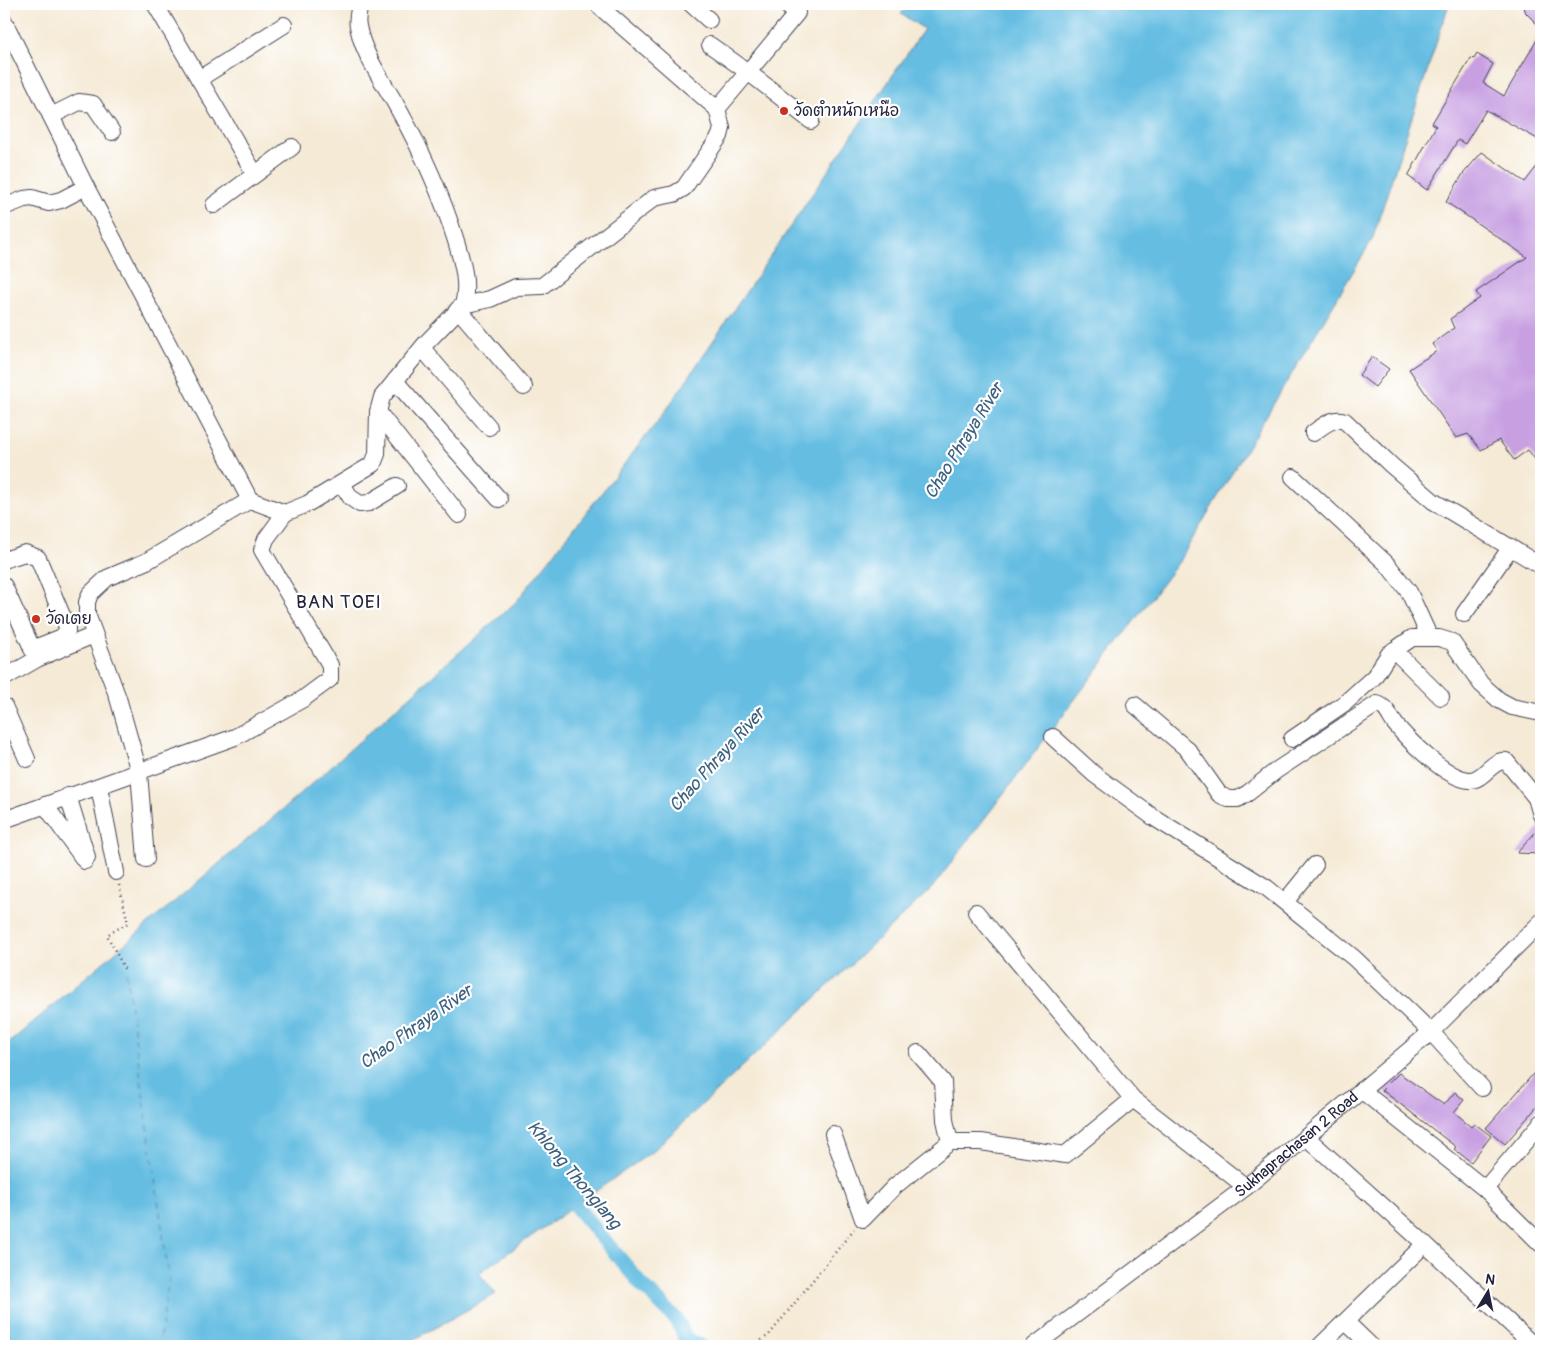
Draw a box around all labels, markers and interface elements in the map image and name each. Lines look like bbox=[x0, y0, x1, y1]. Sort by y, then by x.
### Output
place label: วัดตำหนักเหนือ bbox=[794, 99, 899, 121]
marker: วัดตำหนักเหนือ bbox=[778, 105, 790, 117]
water label: Chao Phraya River bbox=[919, 377, 1010, 503]
district label: BAN TOEI bbox=[296, 590, 382, 614]
place label: วัดเตย bbox=[46, 608, 92, 629]
marker: วัดเตย bbox=[30, 613, 42, 625]
water label: Chao Phraya River bbox=[664, 701, 771, 817]
water label: Chao Phraya River bbox=[355, 978, 479, 1074]
street label: Sukhaprachasan 2 Road bbox=[1231, 1087, 1363, 1202]
water label: Khlong Thonglang bbox=[522, 1116, 627, 1235]
north arrow bbox=[1462, 1268, 1512, 1318]
text: N bbox=[1484, 1270, 1496, 1289]

